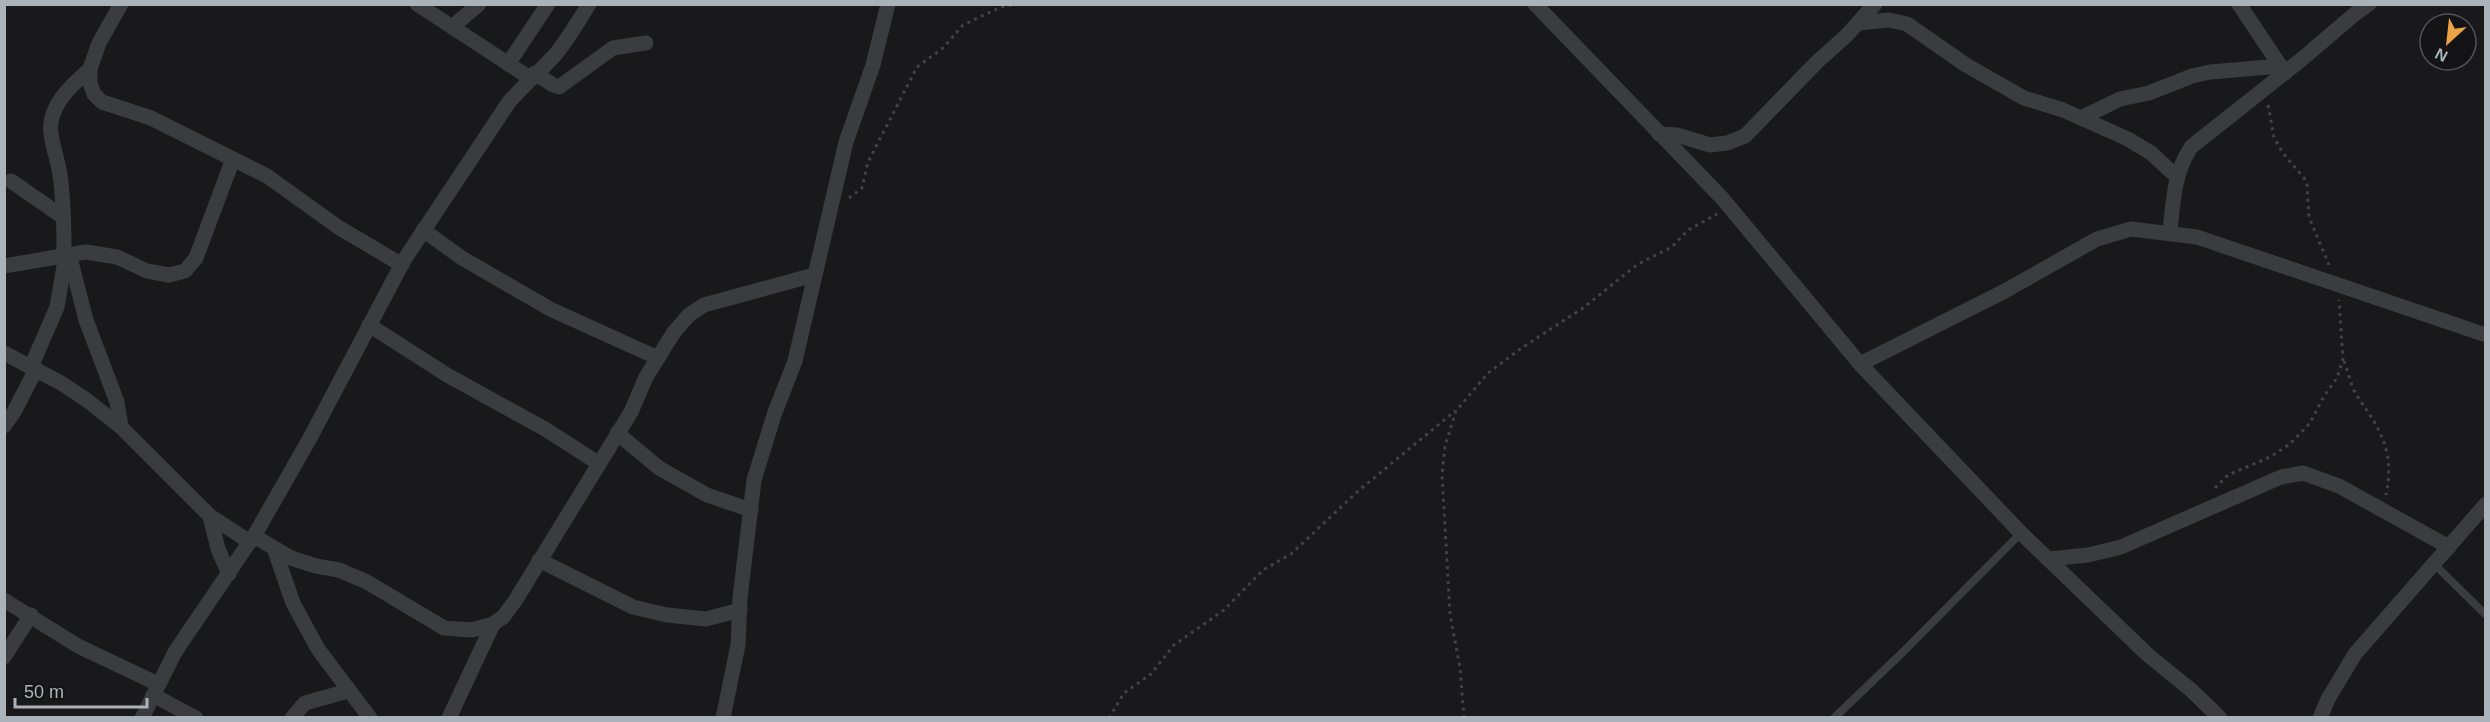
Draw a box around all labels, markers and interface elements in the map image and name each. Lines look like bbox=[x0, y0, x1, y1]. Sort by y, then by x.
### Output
north arrow bbox=[2418, 12, 2478, 72]
text: N bbox=[2432, 45, 2450, 65]
scale bar bbox=[15, 671, 147, 709]
text: 50 m bbox=[24, 682, 64, 702]

